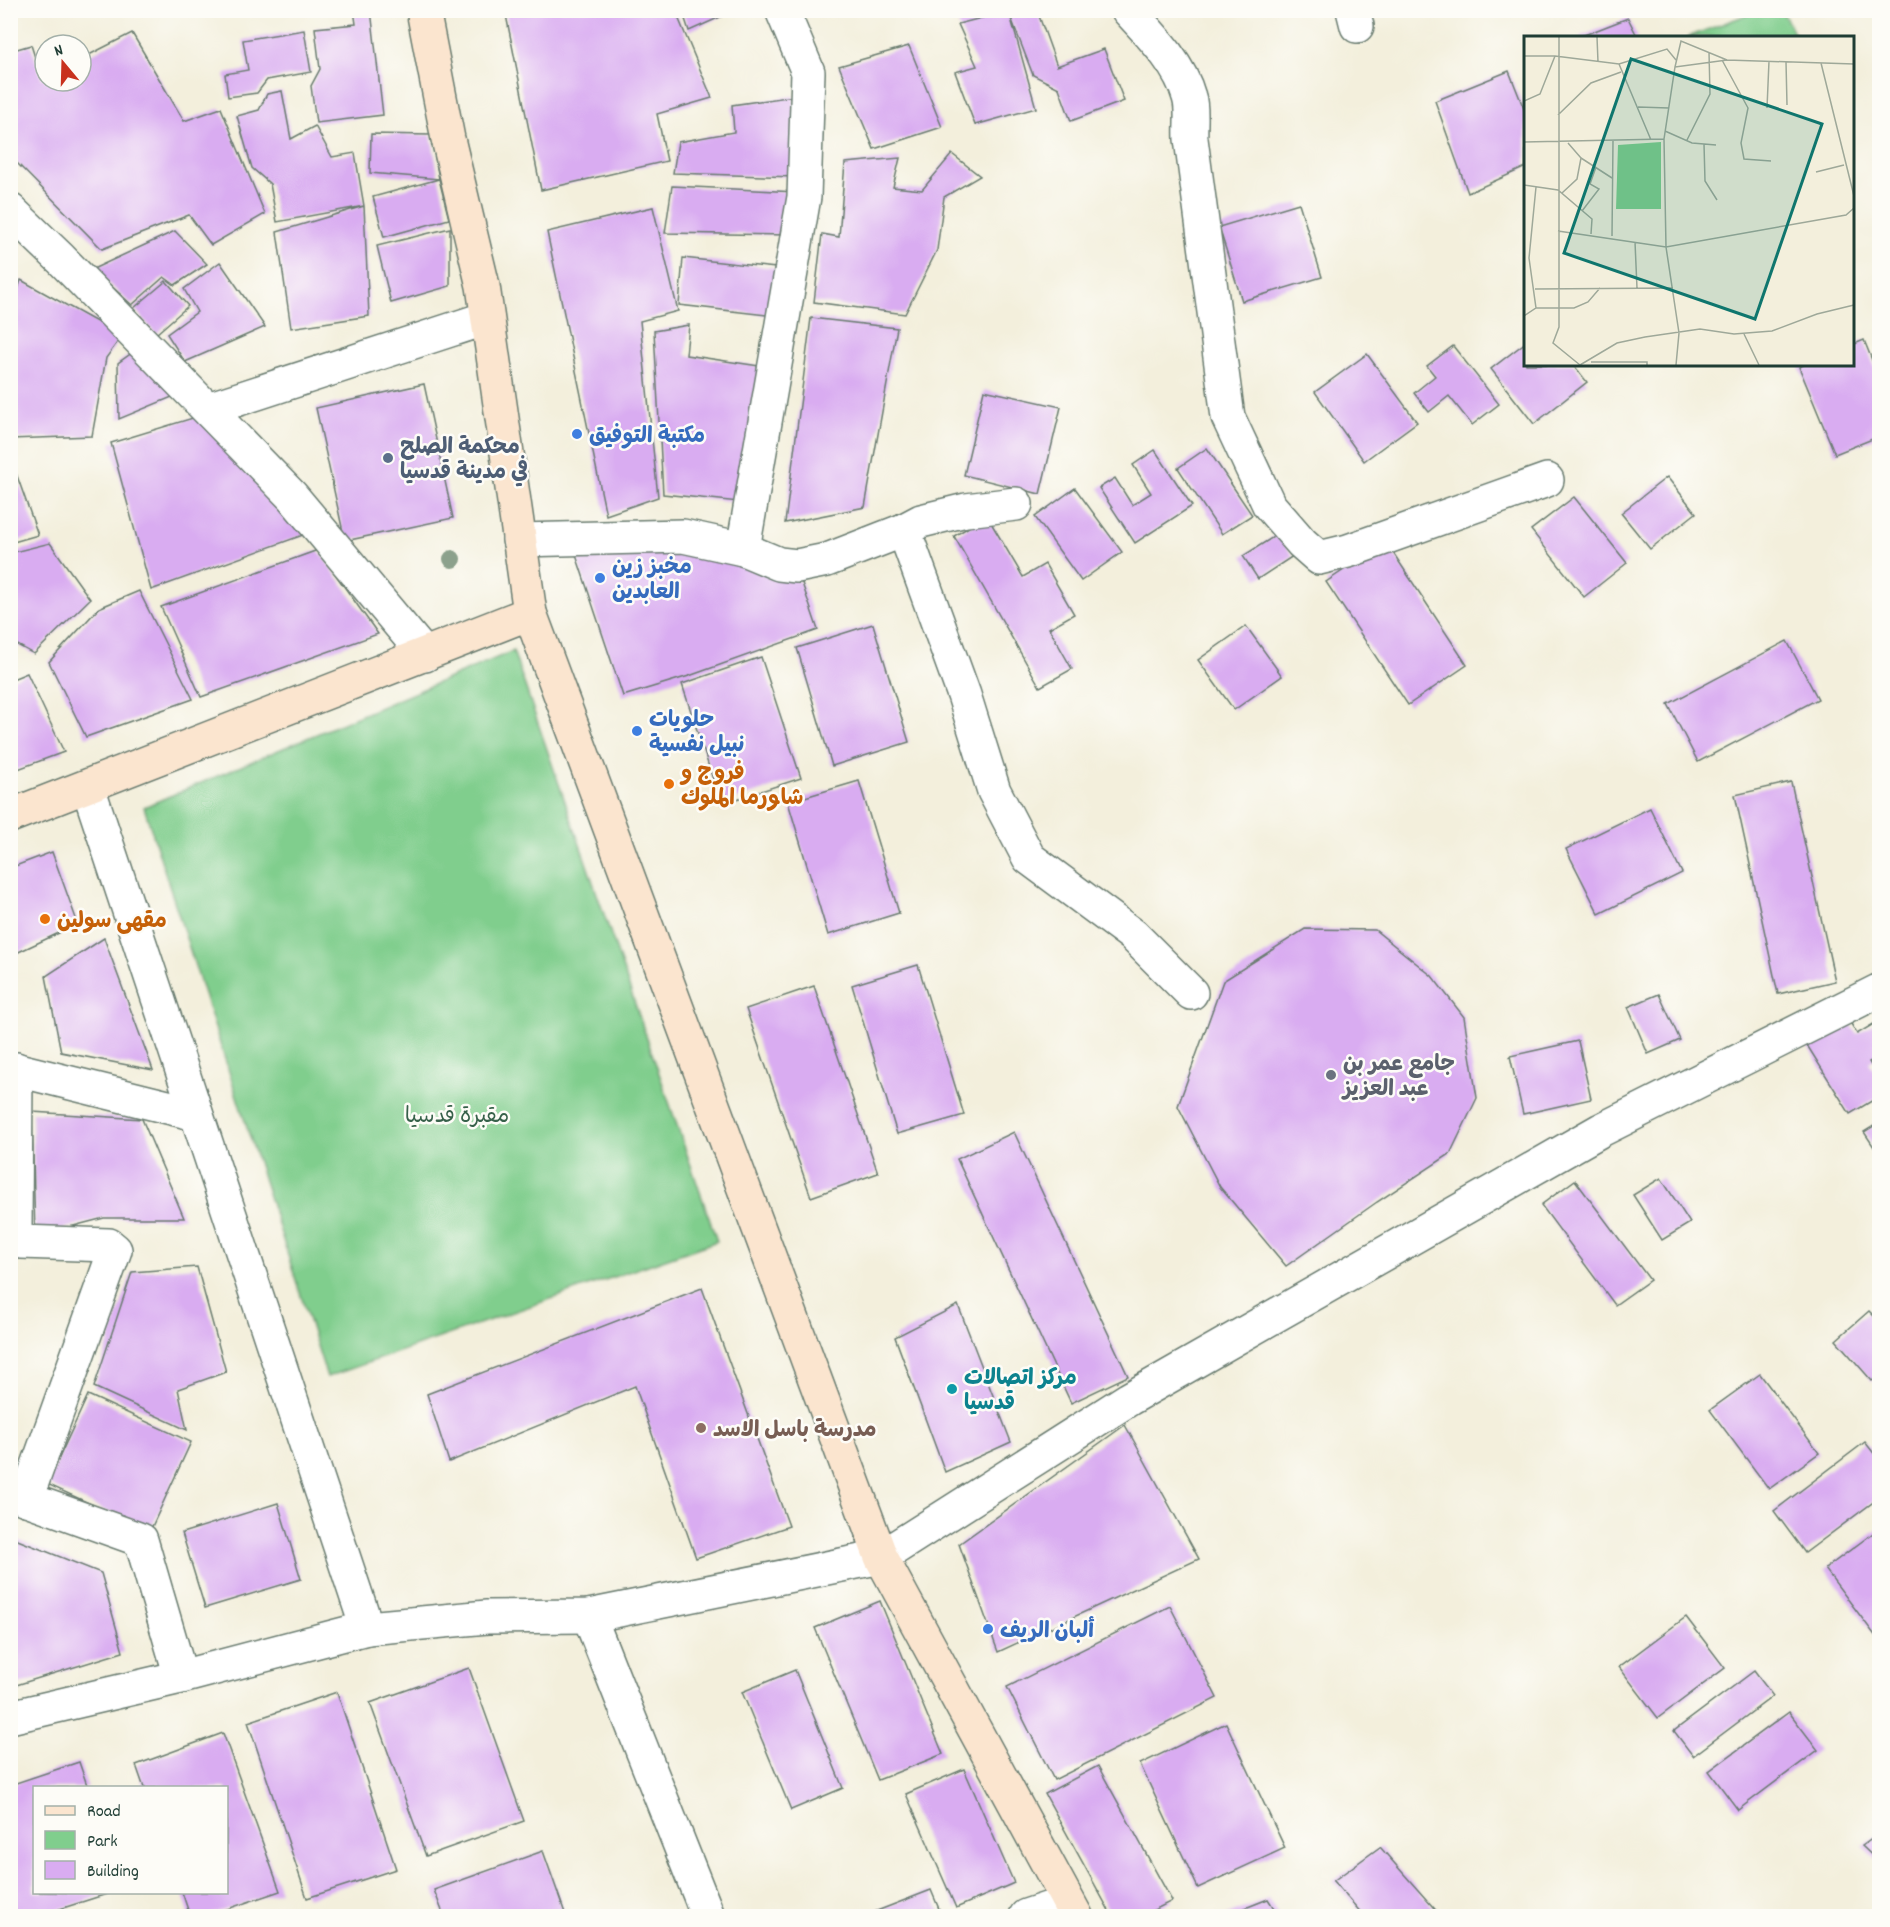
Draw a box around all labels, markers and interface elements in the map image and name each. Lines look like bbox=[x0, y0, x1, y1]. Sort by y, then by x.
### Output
north arrow bbox=[33, 33, 93, 93]
inset map bbox=[1524, 36, 1854, 366]
text: N bbox=[51, 39, 67, 63]
place label: مكتبة التوفيق bbox=[589, 422, 705, 453]
marker: مكتبة التوفيق bbox=[570, 427, 584, 441]
place label: محكمة الصلح في مدينة قدسيا bbox=[400, 433, 528, 489]
marker: محكمة الصلح في مدينة قدسيا bbox=[381, 451, 395, 465]
place label: مخبز زين العابدين bbox=[612, 553, 692, 609]
marker: مخبز زين العابدين bbox=[593, 571, 607, 585]
place label: حلويات نبيل نفسية bbox=[649, 706, 744, 762]
marker: حلويات نبيل نفسية bbox=[630, 724, 644, 738]
place label: فروج و شاورما الملوك bbox=[679, 759, 803, 815]
marker: فروج و شاورما الملوك bbox=[662, 777, 676, 791]
place label: مقهى سولين bbox=[57, 907, 167, 938]
marker: مقهى سولين bbox=[38, 912, 52, 926]
place label: جامع عمر بن عبد العزيز bbox=[1341, 1050, 1455, 1106]
marker: جامع عمر بن عبد العزيز bbox=[1324, 1068, 1338, 1082]
park label: مقبرة قدسيا bbox=[405, 1102, 509, 1133]
place label: مركز اتصالات قدسيا bbox=[964, 1364, 1077, 1420]
marker: مركز اتصالات قدسيا bbox=[945, 1382, 959, 1396]
place label: مدرسة باسل الاسد bbox=[713, 1416, 877, 1447]
marker: مدرسة باسل الاسد bbox=[694, 1421, 708, 1435]
place label: ألبان الريف bbox=[1000, 1616, 1094, 1648]
marker: ألبان الريف bbox=[981, 1622, 995, 1636]
legend bbox=[33, 1786, 228, 1894]
text: Road bbox=[87, 1800, 121, 1825]
text: Park bbox=[87, 1830, 118, 1855]
text: Building bbox=[87, 1860, 139, 1885]

